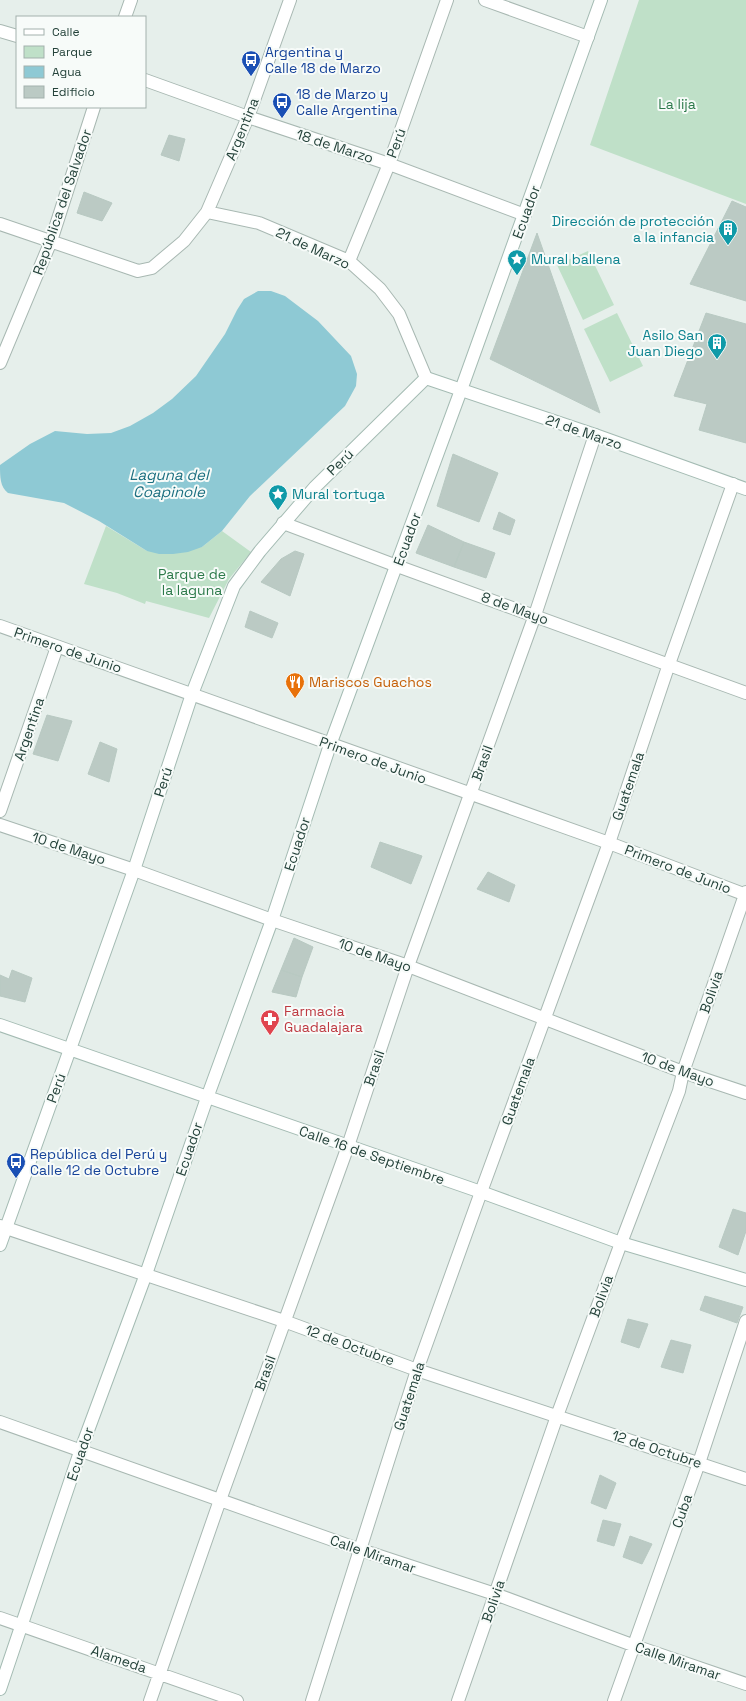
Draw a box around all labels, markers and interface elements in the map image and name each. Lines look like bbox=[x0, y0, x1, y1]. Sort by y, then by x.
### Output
legend bbox=[16, 16, 146, 108]
text: Calle bbox=[52, 24, 80, 40]
place label: Argentina y Calle 18 de Marzo bbox=[265, 43, 381, 77]
text: Parque bbox=[52, 44, 92, 60]
bus stop icon: Argentina y Calle 18 de Marzo bbox=[240, 49, 262, 77]
text: Agua bbox=[52, 64, 82, 80]
text: Edificio bbox=[52, 84, 95, 100]
place label: 18 de Marzo y Calle Argentina bbox=[296, 85, 398, 119]
bus stop icon: 18 de Marzo y Calle Argentina bbox=[271, 91, 293, 119]
street label: Argentina bbox=[221, 95, 263, 163]
park label: La lija bbox=[658, 95, 696, 113]
street label: 18 de Marzo bbox=[294, 125, 376, 167]
street label: Perú bbox=[382, 126, 410, 160]
street label: República del Salvador bbox=[29, 127, 95, 277]
street label: Ecuador bbox=[508, 183, 544, 241]
place label: Dirección de protección a la infancia bbox=[552, 212, 714, 246]
building icon: Dirección de protección a la infancia bbox=[717, 218, 739, 246]
street label: 21 de Marzo bbox=[273, 223, 353, 273]
place icon: Mural ballena bbox=[506, 248, 528, 276]
place label: Mural ballena bbox=[531, 250, 621, 268]
place label: Asilo San Juan Diego bbox=[628, 326, 703, 360]
building icon: Asilo San Juan Diego bbox=[706, 332, 728, 360]
street label: 21 de Marzo bbox=[543, 410, 625, 454]
street label: Perú bbox=[323, 445, 357, 479]
water label: Laguna del Coapinole bbox=[129, 465, 211, 501]
place icon: Mural tortuga bbox=[267, 483, 289, 511]
place label: Mural tortuga bbox=[292, 485, 385, 503]
street label: Ecuador bbox=[389, 510, 425, 568]
park label: Parque de la laguna bbox=[158, 565, 226, 599]
street label: 8 de Mayo bbox=[479, 587, 551, 629]
street label: Primero de Junio bbox=[12, 623, 124, 677]
restaurant icon: Mariscos Guachos bbox=[284, 671, 306, 699]
place label: Mariscos Guachos bbox=[309, 673, 432, 691]
street label: Argentina bbox=[10, 695, 48, 763]
street label: Primero de Junio bbox=[317, 732, 429, 788]
street label: Brasil bbox=[467, 743, 497, 783]
street label: Guatemala bbox=[608, 749, 648, 823]
street label: Perú bbox=[150, 765, 176, 799]
street label: Ecuador bbox=[280, 815, 314, 873]
street label: 10 de Mayo bbox=[30, 828, 108, 868]
street label: Primero de Junio bbox=[622, 840, 734, 898]
street label: 10 de Mayo bbox=[336, 934, 414, 976]
street label: Bolivia bbox=[695, 968, 727, 1016]
place label: Farmacia Guadalajara bbox=[284, 1002, 363, 1036]
pharmacy icon: Farmacia Guadalajara bbox=[259, 1008, 281, 1036]
street label: 10 de Mayo bbox=[639, 1047, 717, 1091]
street label: Brasil bbox=[360, 1048, 388, 1088]
street label: Guatemala bbox=[497, 1054, 539, 1128]
street label: Perú bbox=[42, 1071, 70, 1105]
street label: Ecuador bbox=[171, 1120, 207, 1178]
street label: Calle 16 de Septiembre bbox=[297, 1122, 447, 1188]
place label: República del Perú y Calle 12 de Octubre bbox=[30, 1145, 167, 1179]
bus stop icon: República del Perú y Calle 12 de Octubre bbox=[5, 1151, 27, 1179]
street label: Bolivia bbox=[585, 1272, 617, 1320]
street label: 12 de Octubre bbox=[303, 1321, 397, 1369]
street label: Brasil bbox=[250, 1353, 280, 1393]
street label: Guatemala bbox=[389, 1359, 429, 1433]
street label: Ecuador bbox=[62, 1425, 98, 1483]
street label: 12 de Octubre bbox=[610, 1426, 704, 1472]
street label: Cuba bbox=[668, 1492, 696, 1530]
street label: Calle Miramar bbox=[328, 1531, 418, 1577]
street label: Bolivia bbox=[477, 1577, 509, 1625]
street label: Calle Miramar bbox=[633, 1638, 723, 1684]
street label: Alameda bbox=[89, 1641, 149, 1677]

